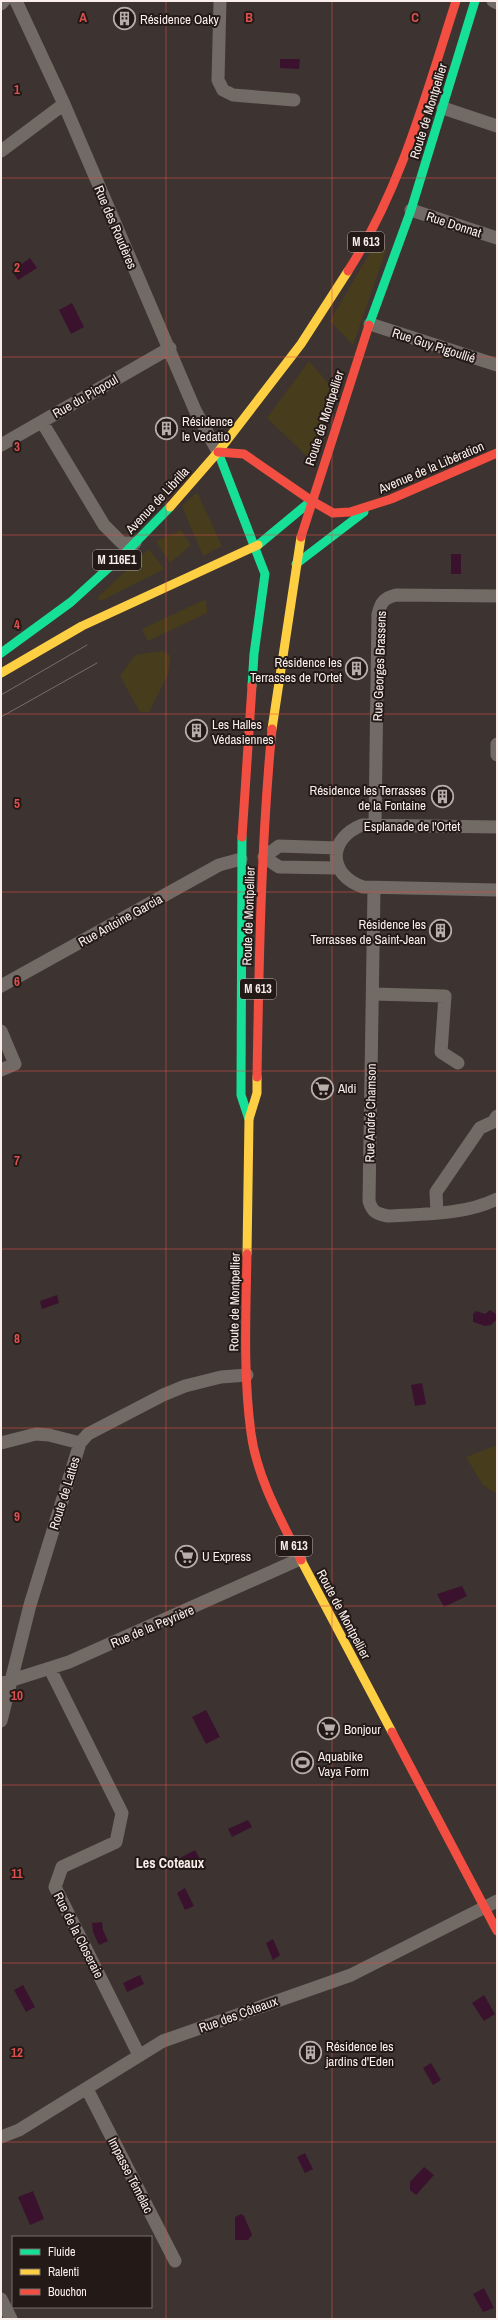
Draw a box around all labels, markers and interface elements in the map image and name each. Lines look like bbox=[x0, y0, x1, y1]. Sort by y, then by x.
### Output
building icon: Résidence Oaky bbox=[112, 6, 138, 32]
text: A bbox=[79, 9, 87, 26]
text: B bbox=[245, 9, 253, 26]
text: C bbox=[411, 9, 419, 26]
place label: Résidence Oaky bbox=[140, 11, 219, 28]
street label: Route de Montpellier bbox=[406, 61, 451, 161]
text: 1 bbox=[14, 81, 20, 98]
street label: Rue des Roudères bbox=[90, 183, 141, 271]
street label: Rue Donnat bbox=[424, 208, 484, 241]
road number: M 613 bbox=[348, 232, 384, 252]
text: 2 bbox=[14, 259, 20, 276]
street label: Rue Guy Pigoullié bbox=[390, 324, 478, 367]
street label: Route de Montpellier bbox=[301, 368, 348, 468]
street label: Rue du Picpoul bbox=[49, 371, 121, 422]
place label: Résidence le Vedatio bbox=[182, 413, 233, 445]
building icon: Résidence le Vedatio bbox=[154, 415, 180, 441]
text: 3 bbox=[14, 438, 20, 455]
street label: Avenue de la Libération bbox=[375, 438, 487, 498]
street label: Avenue de Librilla bbox=[121, 463, 193, 538]
road number: M 116E1 bbox=[93, 550, 141, 570]
street label: Rue Georges Brassens bbox=[369, 610, 390, 722]
text: 4 bbox=[14, 616, 20, 633]
place label: Résidence les Terrasses de l'Ortet bbox=[250, 654, 342, 686]
building icon: Résidence les Terrasses de l'Ortet bbox=[344, 656, 370, 682]
place label: Les Halles Védasiennes bbox=[212, 716, 274, 748]
building icon: Les Halles Védasiennes bbox=[183, 718, 209, 744]
place label: Résidence les Terrasses de la Fontaine bbox=[309, 782, 426, 814]
building icon: Résidence les Terrasses de la Fontaine bbox=[429, 784, 455, 810]
text: 5 bbox=[14, 795, 20, 812]
street label: Esplanade de l'Ortet bbox=[364, 818, 460, 835]
street label: Route de Montpellier bbox=[238, 866, 259, 966]
street label: Rue Antoine Garcia bbox=[75, 890, 165, 951]
place label: Résidence les Terrasses de Saint-Jean bbox=[310, 916, 426, 948]
building icon: Résidence les Terrasses de Saint-Jean bbox=[428, 918, 454, 944]
text: 6 bbox=[14, 973, 20, 990]
road number: M 613 bbox=[240, 979, 276, 999]
street label: Rue André Chamson bbox=[361, 1063, 380, 1163]
supermarket icon: Aldi bbox=[310, 1075, 336, 1101]
place label: Aldi bbox=[337, 1080, 356, 1097]
text: 7 bbox=[14, 1152, 20, 1169]
street label: Route de Montpellier bbox=[225, 1252, 244, 1352]
text: 8 bbox=[14, 1330, 20, 1347]
street label: Route de Lattes bbox=[45, 1455, 84, 1532]
text: 9 bbox=[14, 1508, 20, 1525]
road number: M 613 bbox=[276, 1536, 312, 1556]
supermarket icon: U Express bbox=[174, 1543, 200, 1569]
place label: U Express bbox=[202, 1548, 251, 1565]
street label: Route de Montpellier bbox=[313, 1567, 375, 1662]
street label: Rue de la Peyrière bbox=[108, 1601, 196, 1652]
text: 10 bbox=[11, 1687, 23, 1704]
supermarket icon: Bonjour bbox=[315, 1716, 341, 1742]
place label: Bonjour bbox=[344, 1721, 381, 1738]
place label: Aquabike Vaya Form bbox=[317, 1748, 369, 1780]
sports icon: Aquabike Vaya Form bbox=[289, 1750, 315, 1776]
district label: Les Coteaux bbox=[136, 1854, 205, 1872]
text: 11 bbox=[11, 1865, 23, 1882]
street label: Rue de la Closeraie bbox=[50, 1889, 108, 1981]
street label: Rue des Côteaux bbox=[197, 1992, 280, 2037]
place label: Résidence les jardins d'Eden bbox=[325, 2038, 394, 2070]
building icon: Résidence les jardins d'Eden bbox=[297, 2040, 323, 2066]
text: 12 bbox=[11, 2044, 23, 2061]
street label: Impasse Témélac bbox=[104, 2134, 157, 2216]
legend bbox=[12, 2236, 152, 2308]
text: Fluide bbox=[48, 2244, 75, 2260]
text: Ralenti bbox=[48, 2264, 79, 2280]
text: Bouchon bbox=[48, 2284, 87, 2300]

